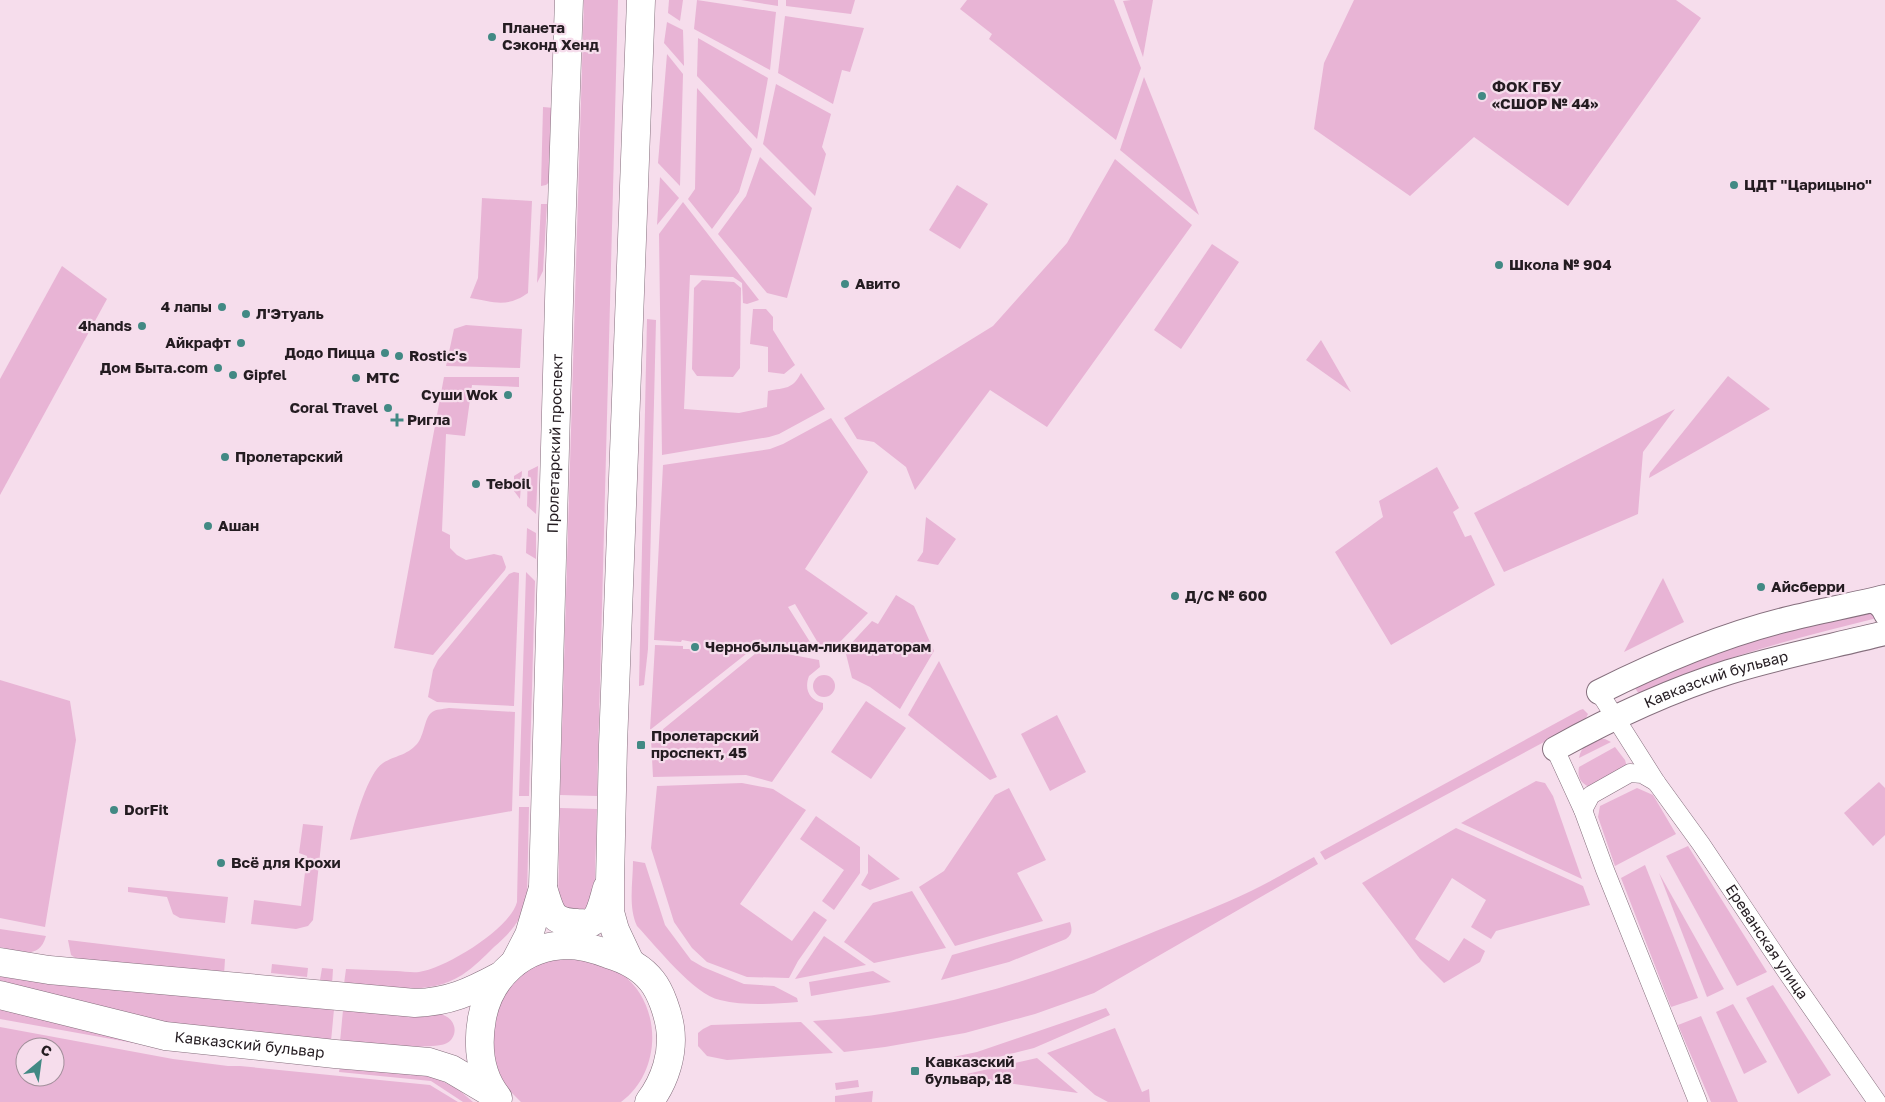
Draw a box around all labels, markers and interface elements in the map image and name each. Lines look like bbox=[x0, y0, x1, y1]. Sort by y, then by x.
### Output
place label: Планета Сэконд Хенд bbox=[502, 18, 599, 53]
marker: Планета Сэконд Хенд bbox=[486, 31, 498, 43]
place label: ФОК ГБУ «СШОР № 44» bbox=[1492, 77, 1598, 112]
marker: ФОК ГБУ «СШОР № 44» bbox=[1476, 90, 1488, 102]
place label: ЦДТ "Царицыно" bbox=[1744, 175, 1872, 193]
marker: ЦДТ "Царицыно" bbox=[1728, 179, 1740, 191]
place label: Школа № 904 bbox=[1509, 255, 1612, 273]
marker: Школа № 904 bbox=[1493, 259, 1505, 271]
place label: Авито bbox=[855, 274, 900, 292]
marker: Авито bbox=[839, 278, 851, 290]
place label: 4 лапы bbox=[161, 297, 212, 315]
marker: 4 лапы bbox=[216, 301, 228, 313]
place label: Л'Этуаль bbox=[256, 304, 324, 322]
marker: Л'Этуаль bbox=[240, 308, 252, 320]
place label: 4hands bbox=[78, 316, 132, 334]
marker: 4hands bbox=[136, 320, 148, 332]
place label: Айкрафт bbox=[165, 333, 231, 351]
marker: Айкрафт bbox=[235, 337, 247, 349]
place label: Додо Пицца bbox=[285, 343, 375, 361]
place label: Rostic's bbox=[409, 346, 467, 364]
marker: Додо Пицца bbox=[379, 347, 391, 359]
marker: Rostic's bbox=[393, 350, 405, 362]
street label: Пролетарский проспект bbox=[543, 353, 566, 534]
place label: Дом Быта.com bbox=[100, 358, 208, 376]
marker: Дом Быта.com bbox=[212, 362, 224, 374]
place label: Gipfel bbox=[243, 365, 287, 383]
place label: МТС bbox=[366, 368, 400, 386]
marker: Gipfel bbox=[227, 369, 239, 381]
marker: МТС bbox=[350, 372, 362, 384]
place label: Суши Wok bbox=[421, 385, 498, 403]
marker: Суши Wok bbox=[502, 389, 514, 401]
place label: Coral Travel bbox=[289, 398, 378, 416]
marker: Coral Travel bbox=[382, 402, 394, 414]
place label: Ригла bbox=[407, 410, 451, 428]
marker: Ригла bbox=[391, 414, 403, 426]
place label: Пролетарский bbox=[235, 447, 343, 465]
marker: Пролетарский bbox=[219, 451, 231, 463]
place label: Teboil bbox=[486, 474, 531, 492]
marker: Teboil bbox=[470, 478, 482, 490]
place label: Ашан bbox=[218, 516, 259, 534]
marker: Ашан bbox=[202, 520, 214, 532]
place label: Айсберри bbox=[1771, 577, 1845, 595]
marker: Айсберри bbox=[1755, 581, 1767, 593]
place label: Д/C № 600 bbox=[1185, 586, 1268, 604]
marker: Д/C № 600 bbox=[1169, 590, 1181, 602]
place label: Чернобыльцам-ликвидаторам bbox=[705, 637, 932, 655]
marker: Чернобыльцам-ликвидаторам bbox=[689, 641, 701, 653]
street label: Кавказский бульвар bbox=[1641, 646, 1790, 711]
place label: Пролетарский проспект, 45 bbox=[651, 726, 759, 761]
marker: Пролетарский проспект, 45 bbox=[635, 739, 647, 751]
place label: DorFit bbox=[124, 800, 169, 818]
marker: DorFit bbox=[108, 804, 120, 816]
place label: Всё для Крохи bbox=[231, 853, 341, 871]
marker: Всё для Крохи bbox=[215, 857, 227, 869]
street label: Ереванская улица bbox=[1722, 880, 1813, 1002]
street label: Кавказский бульвар bbox=[174, 1027, 326, 1061]
north arrow bbox=[15, 1037, 65, 1087]
text: С bbox=[38, 1040, 55, 1060]
place label: Кавказский бульвар, 18 bbox=[925, 1052, 1015, 1087]
marker: Кавказский бульвар, 18 bbox=[909, 1065, 921, 1077]

